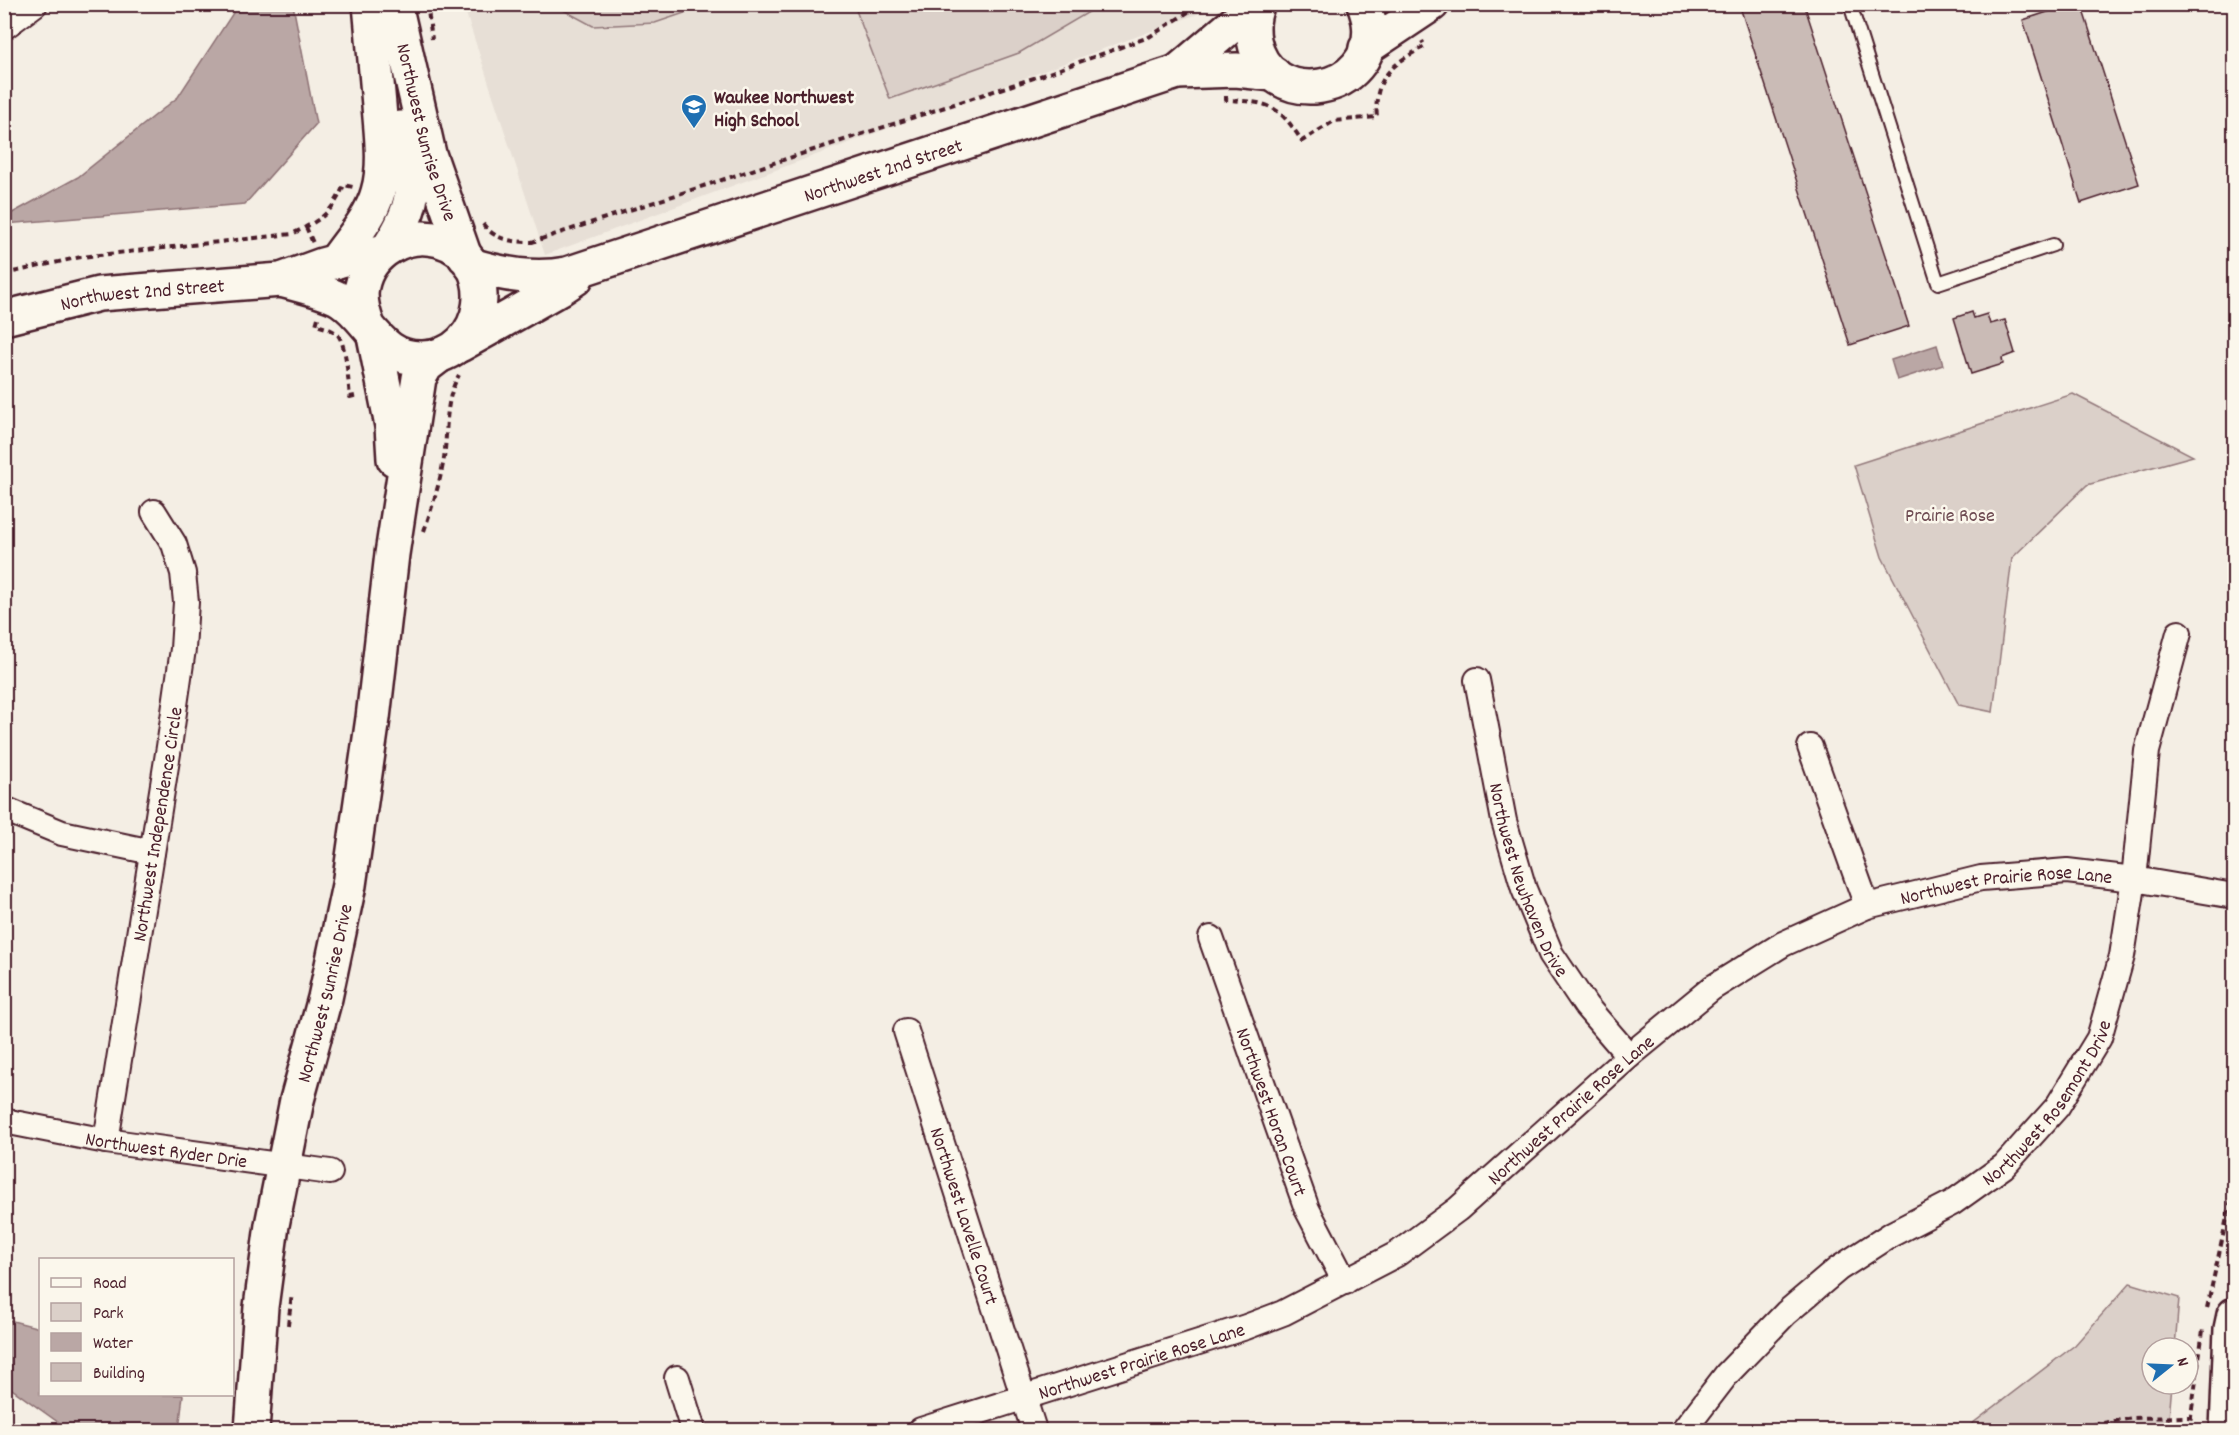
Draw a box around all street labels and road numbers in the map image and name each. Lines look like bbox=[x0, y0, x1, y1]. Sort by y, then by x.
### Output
street label: Northwest Sunrise Drive bbox=[387, 41, 462, 226]
street label: Northwest 2nd Street bbox=[801, 133, 967, 212]
street label: Northwest 2nd Street bbox=[58, 273, 226, 320]
street label: Northwest Independence Circle bbox=[127, 705, 192, 944]
street label: Northwest Newhaven Drive bbox=[1480, 781, 1574, 984]
street label: Northwest Prairie Rose Lane bbox=[1898, 860, 2114, 914]
street label: Northwest Sunrise Drive bbox=[291, 901, 362, 1086]
street label: Northwest Rosemont Drive bbox=[1977, 1017, 2120, 1194]
street label: Northwest Horan Court bbox=[1227, 1024, 1312, 1201]
street label: Northwest Prairie Rose Lane bbox=[1483, 1029, 1662, 1193]
street label: Northwest Lavelle Court bbox=[921, 1124, 1004, 1309]
street label: Northwest Ryder Drie bbox=[83, 1126, 249, 1177]
street label: Northwest Prairie Rose Lane bbox=[1035, 1317, 1249, 1409]

